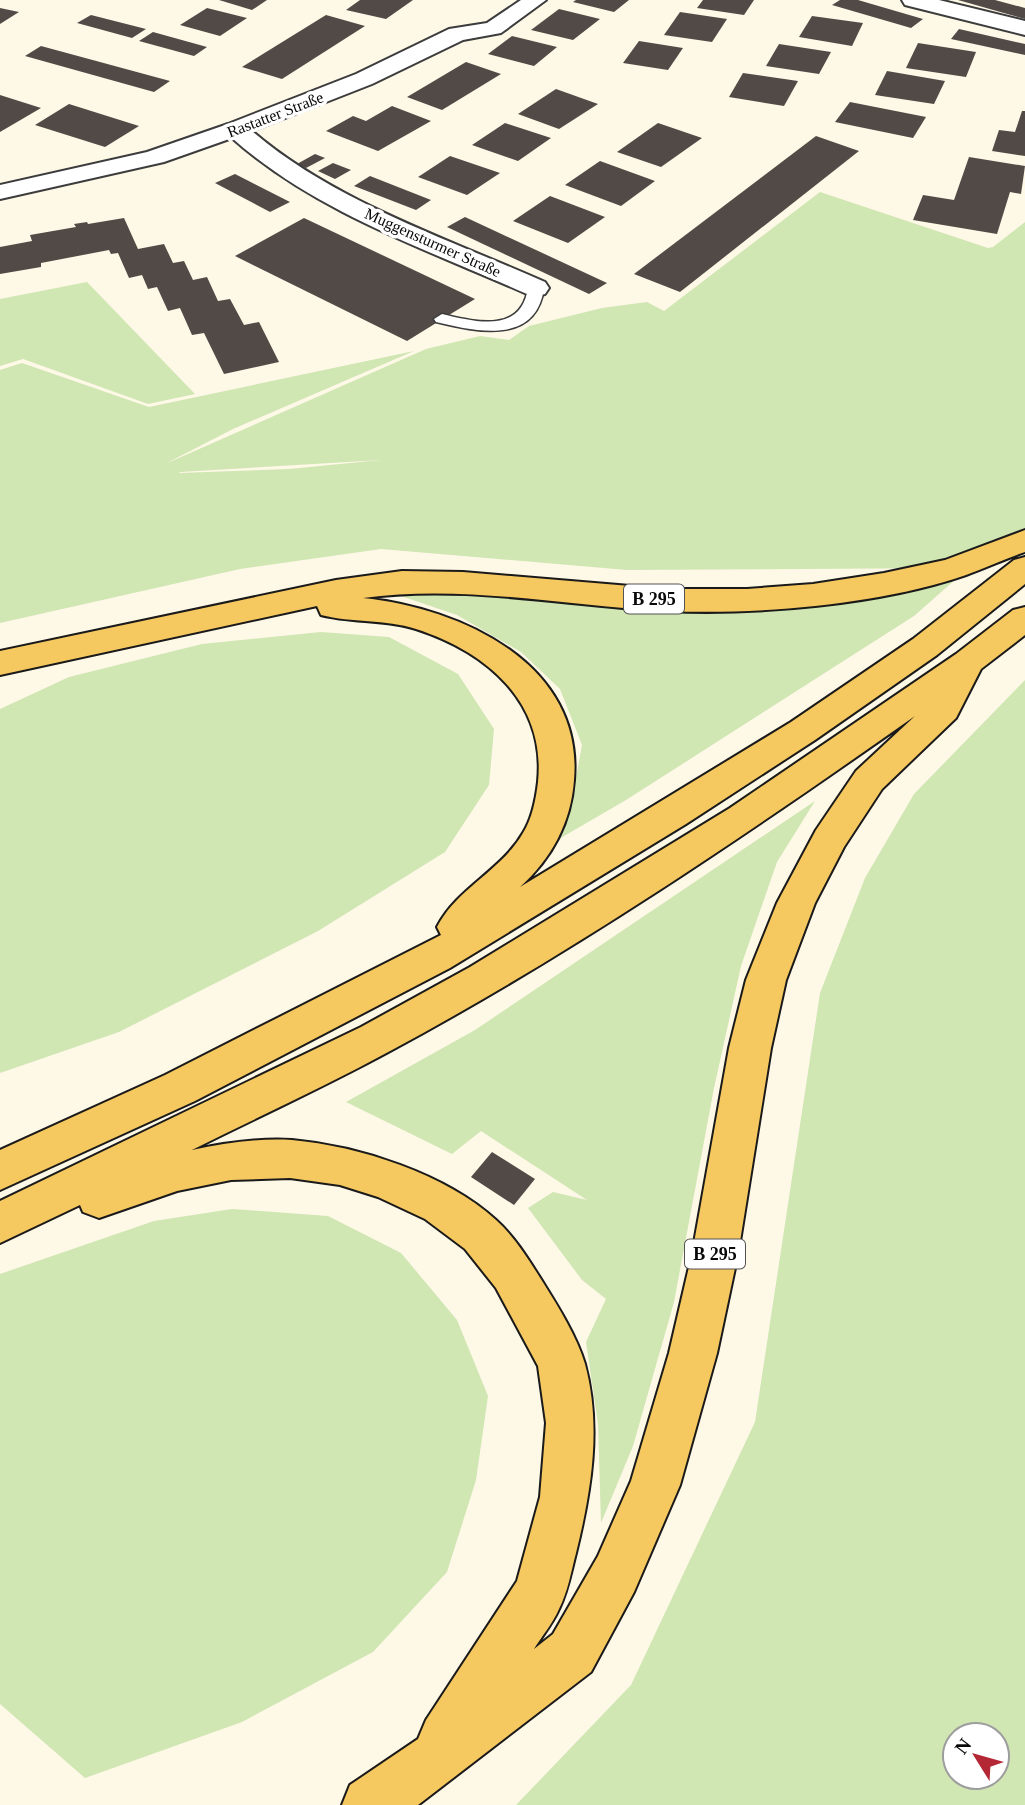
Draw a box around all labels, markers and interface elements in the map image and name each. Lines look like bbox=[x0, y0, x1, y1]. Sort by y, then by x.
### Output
street label: Rastatter Straße bbox=[225, 88, 326, 141]
street label: Muggensturmer Straße bbox=[362, 205, 503, 281]
road number: B 295 bbox=[624, 584, 684, 614]
road number: B 295 bbox=[685, 1240, 745, 1268]
north arrow bbox=[941, 1721, 1011, 1791]
text: N bbox=[950, 1734, 976, 1758]

